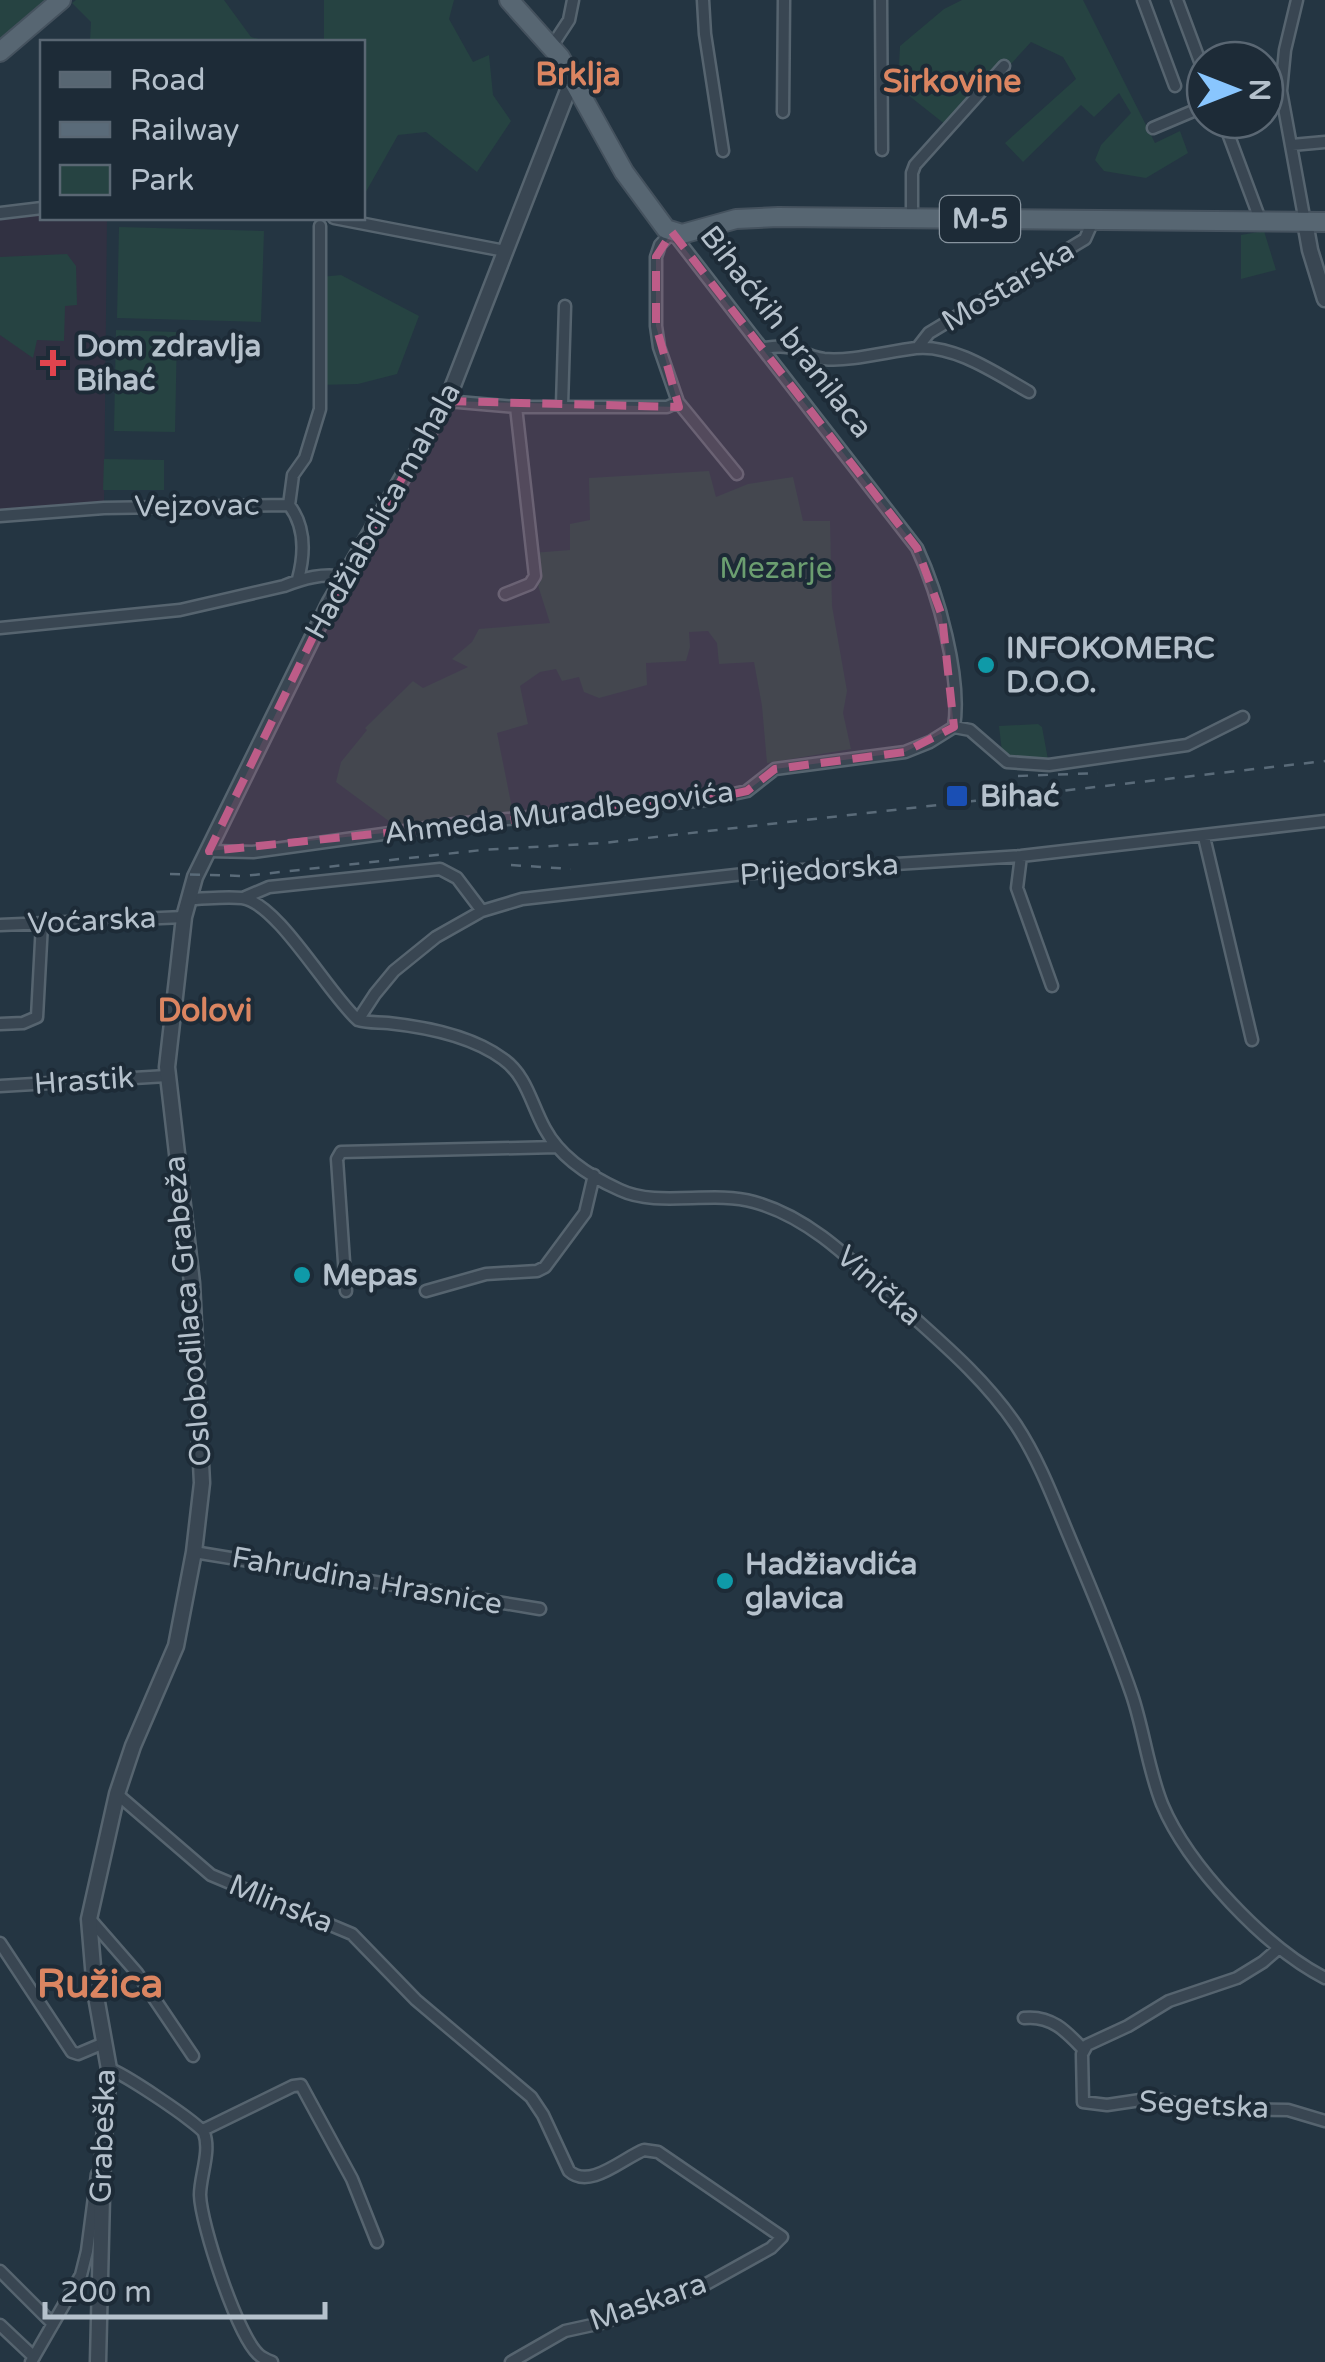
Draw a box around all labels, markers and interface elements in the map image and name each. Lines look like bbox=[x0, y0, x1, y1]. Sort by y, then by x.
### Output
legend bbox=[40, 40, 365, 220]
north arrow bbox=[1185, 40, 1285, 140]
district label: Brklja bbox=[535, 56, 621, 94]
text: Road bbox=[130, 62, 205, 99]
district label: Sirkovine bbox=[883, 63, 1021, 101]
text: N bbox=[1242, 79, 1276, 101]
text: Railway bbox=[130, 112, 239, 149]
text: Park bbox=[130, 162, 194, 199]
road number: M-5 bbox=[940, 196, 1020, 242]
street label: Bihaćkih branilaca bbox=[692, 218, 880, 446]
street label: Mostarska bbox=[935, 232, 1081, 340]
place label: Dom zdravlja Bihać bbox=[76, 328, 261, 399]
marker: Dom zdravlja Bihać bbox=[40, 350, 66, 376]
street label: Hadžiabdića mahala bbox=[297, 376, 469, 646]
street label: Vejzovac bbox=[134, 486, 260, 526]
park label: Mezarje bbox=[719, 550, 833, 587]
place label: INFOKOMERC D.O.O. bbox=[1006, 630, 1215, 701]
marker: INFOKOMERC D.O.O. bbox=[975, 654, 997, 676]
street label: Ahmeda Muradbegovića bbox=[382, 773, 736, 853]
place label: Bihać bbox=[980, 778, 1059, 815]
marker: Bihać bbox=[944, 783, 970, 809]
street label: Prijedorska bbox=[738, 846, 900, 894]
street label: Voćarska bbox=[27, 899, 157, 943]
district label: Dolovi bbox=[157, 992, 253, 1030]
street label: Hrastik bbox=[33, 1059, 135, 1103]
street label: Oslobodilaca Grabeža bbox=[156, 1154, 220, 1468]
street label: Vinička bbox=[828, 1238, 930, 1334]
place label: Mepas bbox=[322, 1257, 418, 1294]
marker: Mepas bbox=[291, 1264, 313, 1286]
street label: Fahrudina Hrasnice bbox=[229, 1539, 505, 1623]
place label: Hadžiavdića glavica bbox=[745, 1546, 917, 1617]
marker: Hadžiavdića glavica bbox=[714, 1570, 736, 1592]
street label: Mlinska bbox=[223, 1866, 339, 1942]
district label: Ružica bbox=[37, 1960, 163, 2008]
street label: Grabeška bbox=[82, 2068, 124, 2204]
street label: Segetska bbox=[1138, 2083, 1270, 2127]
scale bar bbox=[45, 2257, 325, 2319]
street label: Maskara bbox=[585, 2265, 711, 2339]
text: 200 m bbox=[60, 2274, 152, 2311]

